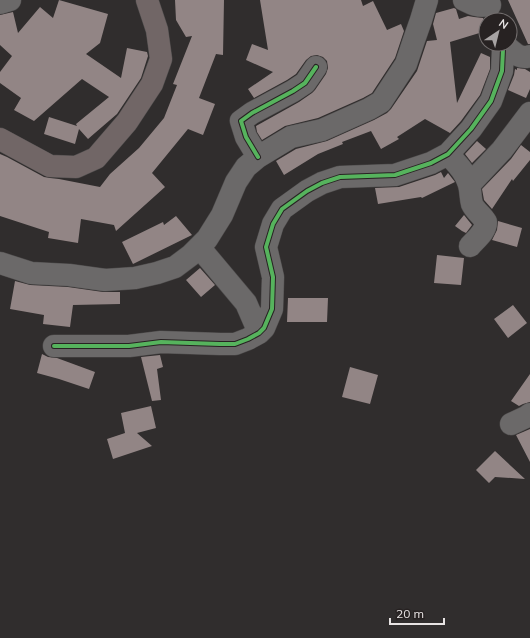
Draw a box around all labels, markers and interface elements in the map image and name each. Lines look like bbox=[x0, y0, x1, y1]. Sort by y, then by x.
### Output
north arrow bbox=[478, 12, 518, 52]
text: N bbox=[496, 16, 511, 32]
scale bar bbox=[390, 600, 444, 626]
text: 20 m bbox=[396, 606, 424, 621]

